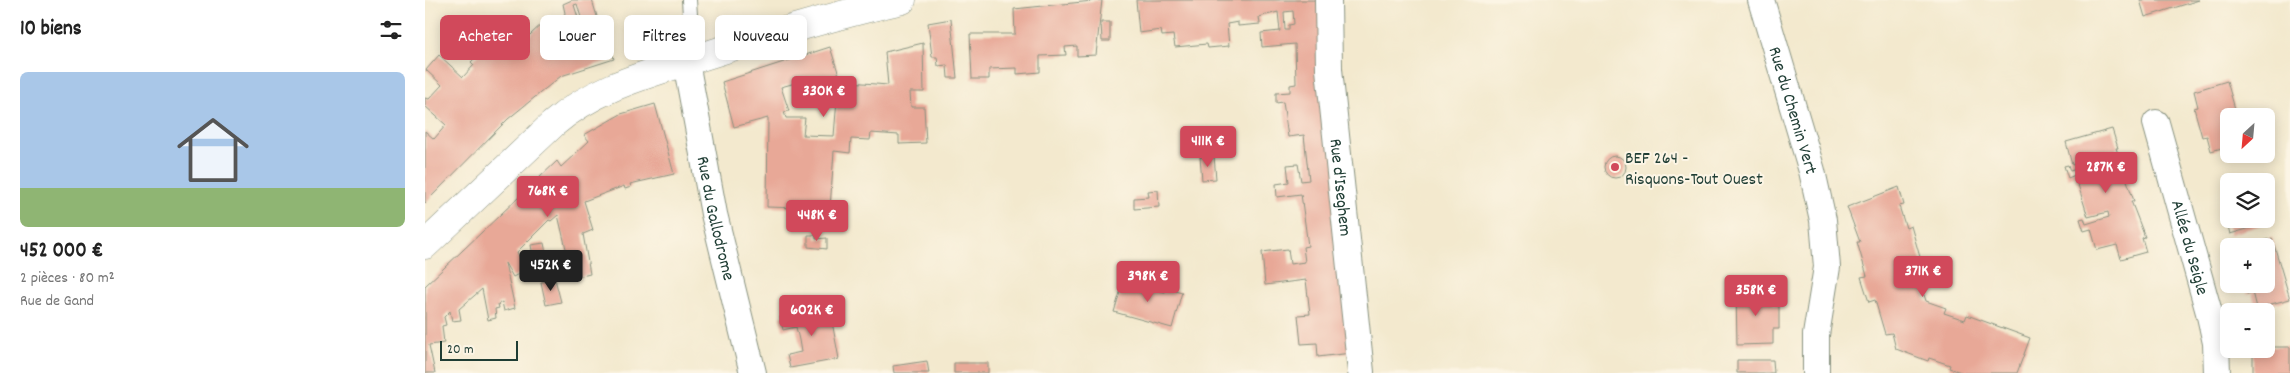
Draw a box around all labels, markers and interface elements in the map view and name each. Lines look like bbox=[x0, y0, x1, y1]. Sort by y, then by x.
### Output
text: 10 biens bbox=[20, 15, 82, 45]
chip: Acheter bbox=[440, 15, 530, 60]
chip: Louer bbox=[540, 15, 614, 60]
chip: Filtres bbox=[624, 15, 705, 60]
chip: Nouveau bbox=[715, 15, 807, 60]
icon: filters bbox=[377, 16, 405, 44]
street label: Rue du Chemin Vert bbox=[1761, 44, 1822, 178]
pin: 330K € bbox=[783, 76, 865, 118]
text: 330K € bbox=[803, 80, 845, 103]
icon: home bbox=[168, 105, 258, 195]
north arrow bbox=[2220, 108, 2275, 162]
map controls bbox=[2220, 108, 2275, 358]
pin: 411K € bbox=[1167, 126, 1249, 168]
text: 411K € bbox=[1191, 130, 1225, 153]
street label: Rue d'Iseghem bbox=[1321, 137, 1357, 238]
place label: BEF 264 - Risquons-Tout Ouest bbox=[1625, 147, 1763, 193]
pin: 287K € bbox=[2065, 152, 2147, 194]
street label: Rue du Gallodrome bbox=[689, 154, 740, 283]
text: 287K € bbox=[2086, 156, 2126, 179]
marker: BEF 264 - Risquons-Tout Ouest bbox=[1609, 161, 1621, 173]
button: layers bbox=[2220, 173, 2275, 228]
pin: 768K € bbox=[507, 176, 589, 218]
text: 768K € bbox=[528, 180, 568, 203]
street label: Allée du Seigle bbox=[2163, 197, 2214, 298]
pin: 448K € bbox=[776, 200, 858, 242]
text: 448K € bbox=[797, 204, 837, 227]
text: 452 000 € bbox=[20, 237, 103, 267]
button: + bbox=[2220, 238, 2275, 293]
pin: 452K € bbox=[510, 250, 592, 292]
text: 452K € bbox=[530, 254, 572, 277]
pin: 371K € bbox=[1882, 256, 1964, 298]
pin: 398K € bbox=[1107, 260, 1189, 303]
text: 371K € bbox=[1905, 260, 1941, 283]
text: 398K € bbox=[1128, 265, 1168, 288]
text: 2 pièces · 80 m² bbox=[20, 267, 115, 290]
pin: 358K € bbox=[1715, 274, 1797, 317]
text: 358K € bbox=[1736, 279, 1776, 302]
text: Rue de Gand bbox=[20, 290, 94, 313]
pin: 602K € bbox=[771, 294, 853, 337]
text: 602K € bbox=[790, 299, 834, 322]
button: − bbox=[2220, 303, 2275, 358]
scale bar bbox=[440, 338, 517, 361]
text: 20 m bbox=[447, 340, 474, 360]

